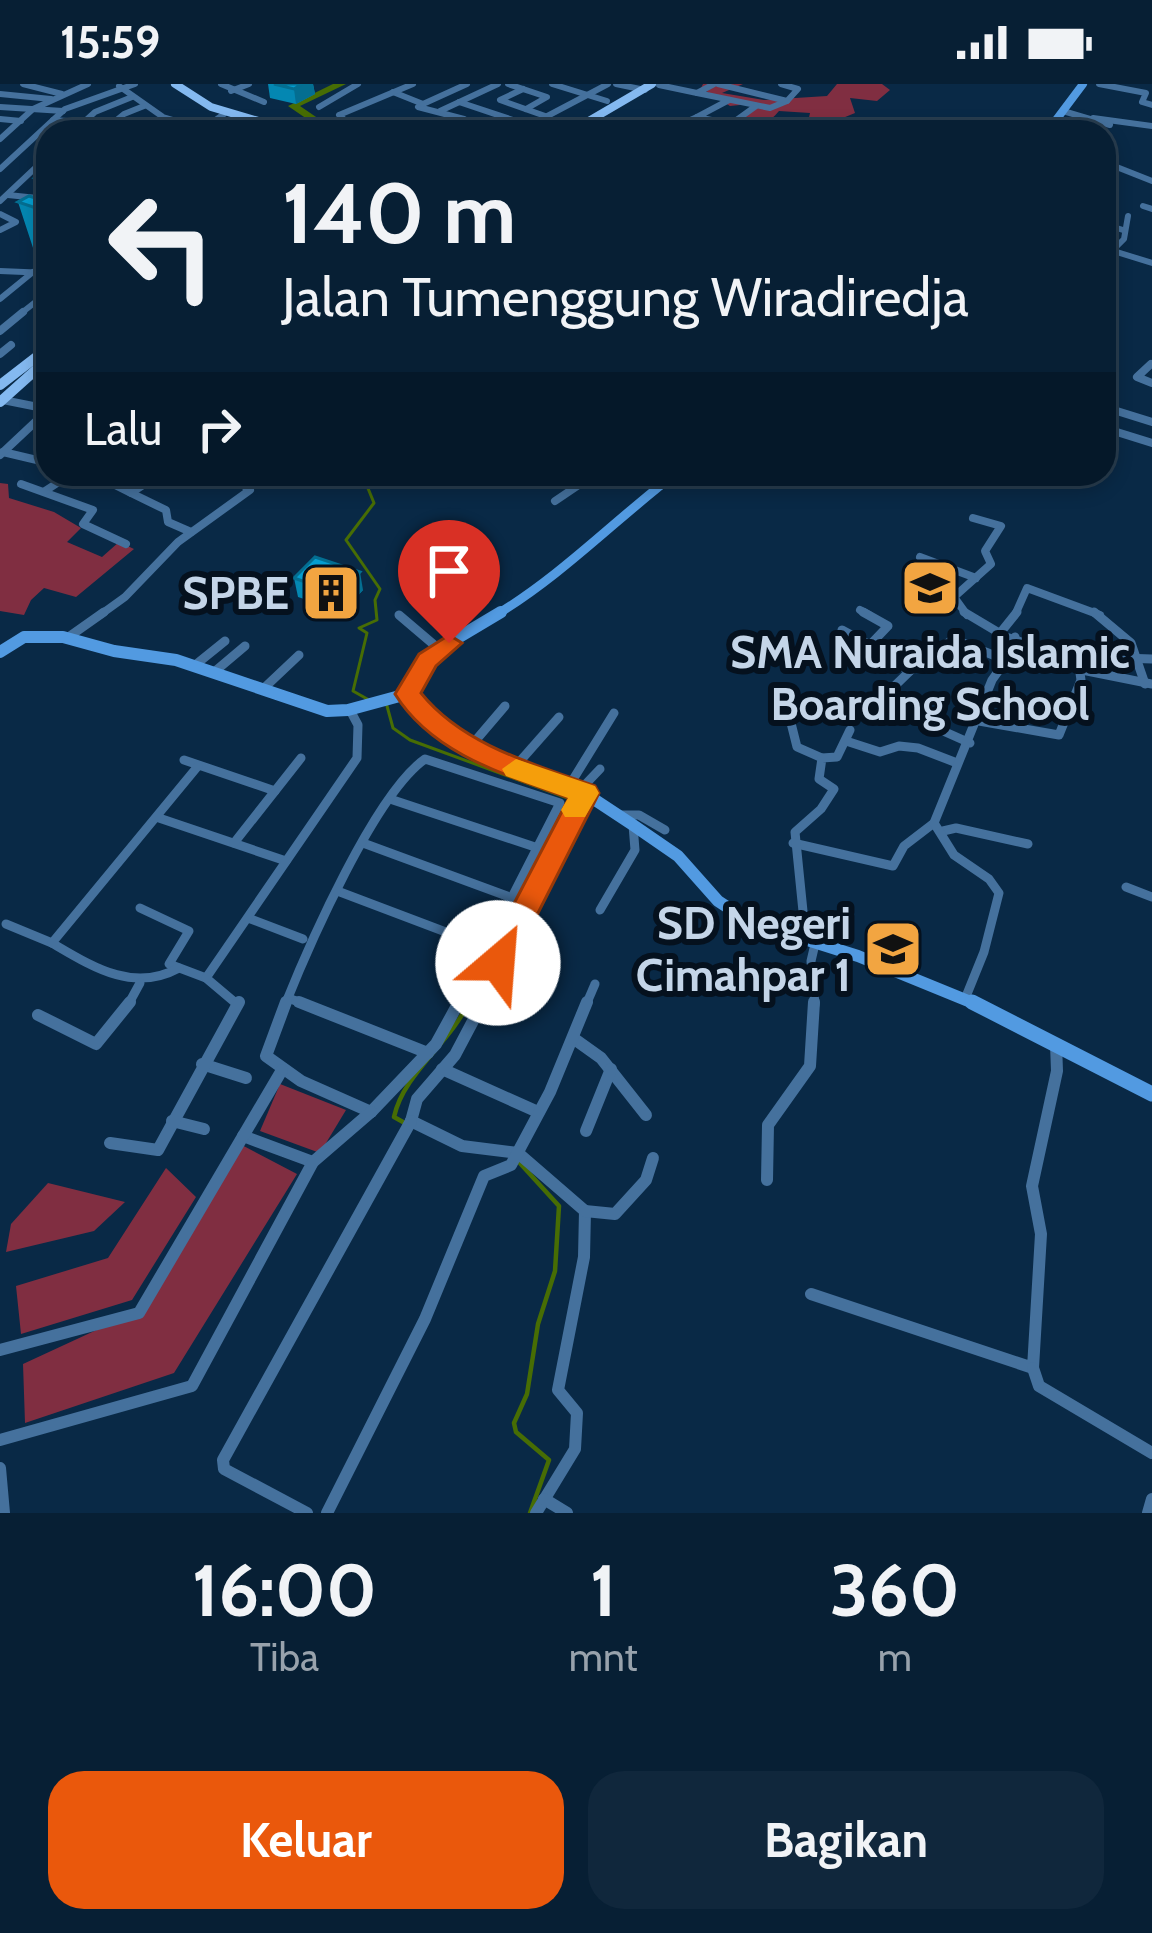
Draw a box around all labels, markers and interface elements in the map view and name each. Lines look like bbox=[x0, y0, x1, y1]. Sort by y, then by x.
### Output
text: 15:59 bbox=[60, 15, 160, 69]
text: 140 m bbox=[282, 162, 516, 264]
icon: left bbox=[84, 168, 240, 324]
text: Jalan Tumenggung Wiradiredja bbox=[282, 264, 969, 330]
icon: right bbox=[186, 396, 252, 462]
text: Lalu bbox=[84, 402, 162, 456]
pin bbox=[398, 520, 500, 643]
icon: arrive bbox=[416, 538, 482, 604]
school or university icon: SMA Nuraida Islamic Boarding School bbox=[899, 557, 961, 619]
building icon: SPBE bbox=[300, 562, 362, 624]
place label: SPBE bbox=[182, 566, 289, 620]
place label: SMA Nuraida Islamic Boarding School bbox=[730, 625, 1130, 731]
place label: SD Negeri Cimahpar 1 bbox=[636, 896, 851, 1002]
position arrow bbox=[435, 900, 561, 1026]
school or university icon: SD Negeri Cimahpar 1 bbox=[862, 918, 924, 980]
text: 16:00 bbox=[192, 1547, 377, 1634]
text: 1 bbox=[590, 1547, 617, 1634]
text: 360 bbox=[830, 1547, 960, 1634]
text: Tiba bbox=[250, 1633, 319, 1681]
text: mnt bbox=[569, 1633, 638, 1681]
text: m bbox=[878, 1633, 912, 1681]
button: Keluar bbox=[48, 1771, 564, 1909]
button: Bagikan bbox=[588, 1771, 1104, 1909]

